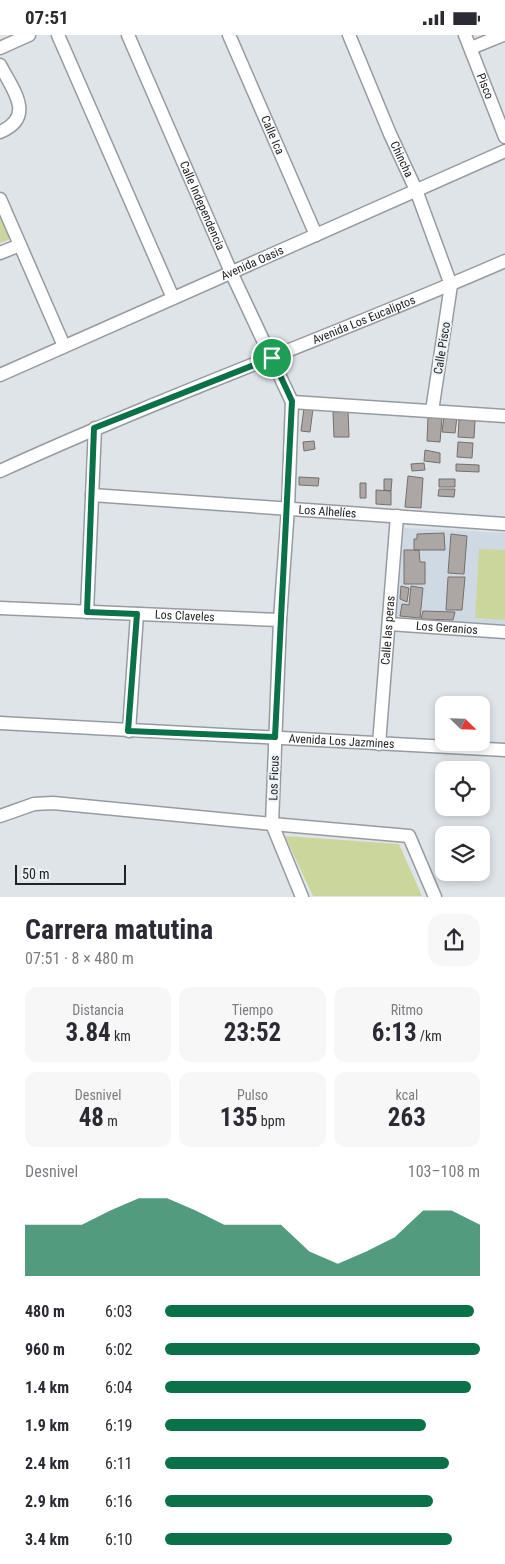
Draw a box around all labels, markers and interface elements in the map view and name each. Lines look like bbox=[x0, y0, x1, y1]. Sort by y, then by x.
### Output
text: 07:51 bbox=[25, 6, 69, 29]
street label: Pisco bbox=[474, 71, 496, 101]
street label: Calle Ica bbox=[258, 113, 287, 157]
street label: Chincha bbox=[387, 139, 416, 180]
street label: Calle Independencia bbox=[177, 159, 228, 252]
street label: Avenida Oasis bbox=[219, 243, 286, 283]
street label: Avenida Los Eucaliptos bbox=[310, 293, 417, 347]
street label: Calle Pisco bbox=[431, 321, 453, 375]
pin bbox=[251, 337, 293, 379]
icon: arrive bbox=[258, 344, 286, 372]
street label: Los Alhelíes bbox=[298, 503, 357, 521]
street label: Calle las peras bbox=[378, 595, 398, 666]
street label: Los Claveles bbox=[155, 608, 215, 624]
street label: Los Geranios bbox=[415, 619, 478, 637]
north arrow bbox=[435, 696, 490, 751]
map controls bbox=[435, 696, 490, 881]
street label: Avenida Los Jazmines bbox=[288, 731, 395, 751]
street label: Los Ficus bbox=[266, 755, 282, 801]
button: locate bbox=[435, 761, 490, 816]
button: layers bbox=[435, 826, 490, 881]
scale bar bbox=[15, 861, 126, 885]
text: 50 m bbox=[22, 866, 50, 882]
text: Carrera matutina bbox=[25, 913, 213, 946]
button: share bbox=[428, 914, 480, 966]
text: 07:51 · 8 × 480 m bbox=[25, 949, 134, 968]
text: Distancia bbox=[72, 1002, 124, 1018]
text: Tiempo bbox=[232, 1002, 273, 1018]
text: Ritmo bbox=[391, 1002, 423, 1018]
text: 3.84 bbox=[66, 1018, 111, 1047]
text: 23:52 bbox=[224, 1018, 281, 1047]
text: 6:13 bbox=[372, 1018, 417, 1047]
text: km bbox=[111, 1028, 131, 1044]
text: /km bbox=[417, 1028, 442, 1044]
text: Desnivel bbox=[75, 1087, 121, 1103]
text: Pulso bbox=[237, 1087, 268, 1103]
text: kcal bbox=[396, 1087, 418, 1103]
text: 48 bbox=[79, 1103, 104, 1132]
text: 135 bbox=[220, 1103, 258, 1132]
text: 263 bbox=[388, 1103, 426, 1132]
text: m bbox=[104, 1113, 118, 1129]
text: bpm bbox=[258, 1113, 285, 1129]
text: Desnivel bbox=[25, 1162, 78, 1181]
text: 103–108 m bbox=[408, 1162, 480, 1181]
text: 480 m bbox=[25, 1302, 65, 1321]
text: 6:03 bbox=[105, 1302, 132, 1321]
text: 960 m bbox=[25, 1340, 65, 1359]
text: 6:02 bbox=[105, 1340, 132, 1359]
text: 1.4 km bbox=[25, 1378, 69, 1397]
text: 6:04 bbox=[105, 1378, 132, 1397]
text: 1.9 km bbox=[25, 1416, 69, 1435]
text: 6:19 bbox=[105, 1416, 132, 1435]
text: 2.4 km bbox=[25, 1454, 69, 1473]
text: 6:11 bbox=[105, 1454, 132, 1473]
text: 2.9 km bbox=[25, 1492, 69, 1511]
text: 6:16 bbox=[105, 1492, 132, 1511]
text: 3.4 km bbox=[25, 1530, 69, 1549]
text: 6:10 bbox=[105, 1530, 132, 1549]

